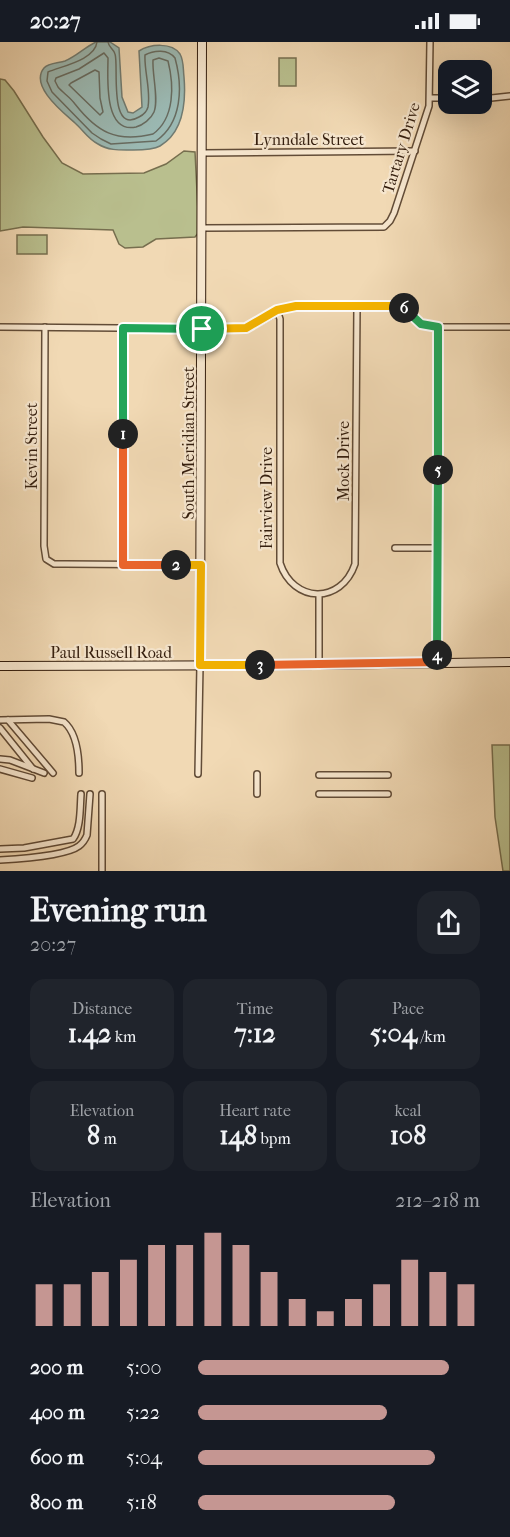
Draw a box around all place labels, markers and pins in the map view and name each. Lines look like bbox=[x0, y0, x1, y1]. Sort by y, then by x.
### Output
pin: 6 bbox=[389, 293, 419, 323]
pin bbox=[176, 303, 227, 354]
pin: 1 bbox=[108, 419, 138, 449]
pin: 5 bbox=[423, 455, 453, 485]
pin: 2 bbox=[161, 550, 191, 580]
pin: 4 bbox=[422, 640, 452, 670]
pin: 3 bbox=[245, 650, 275, 680]

